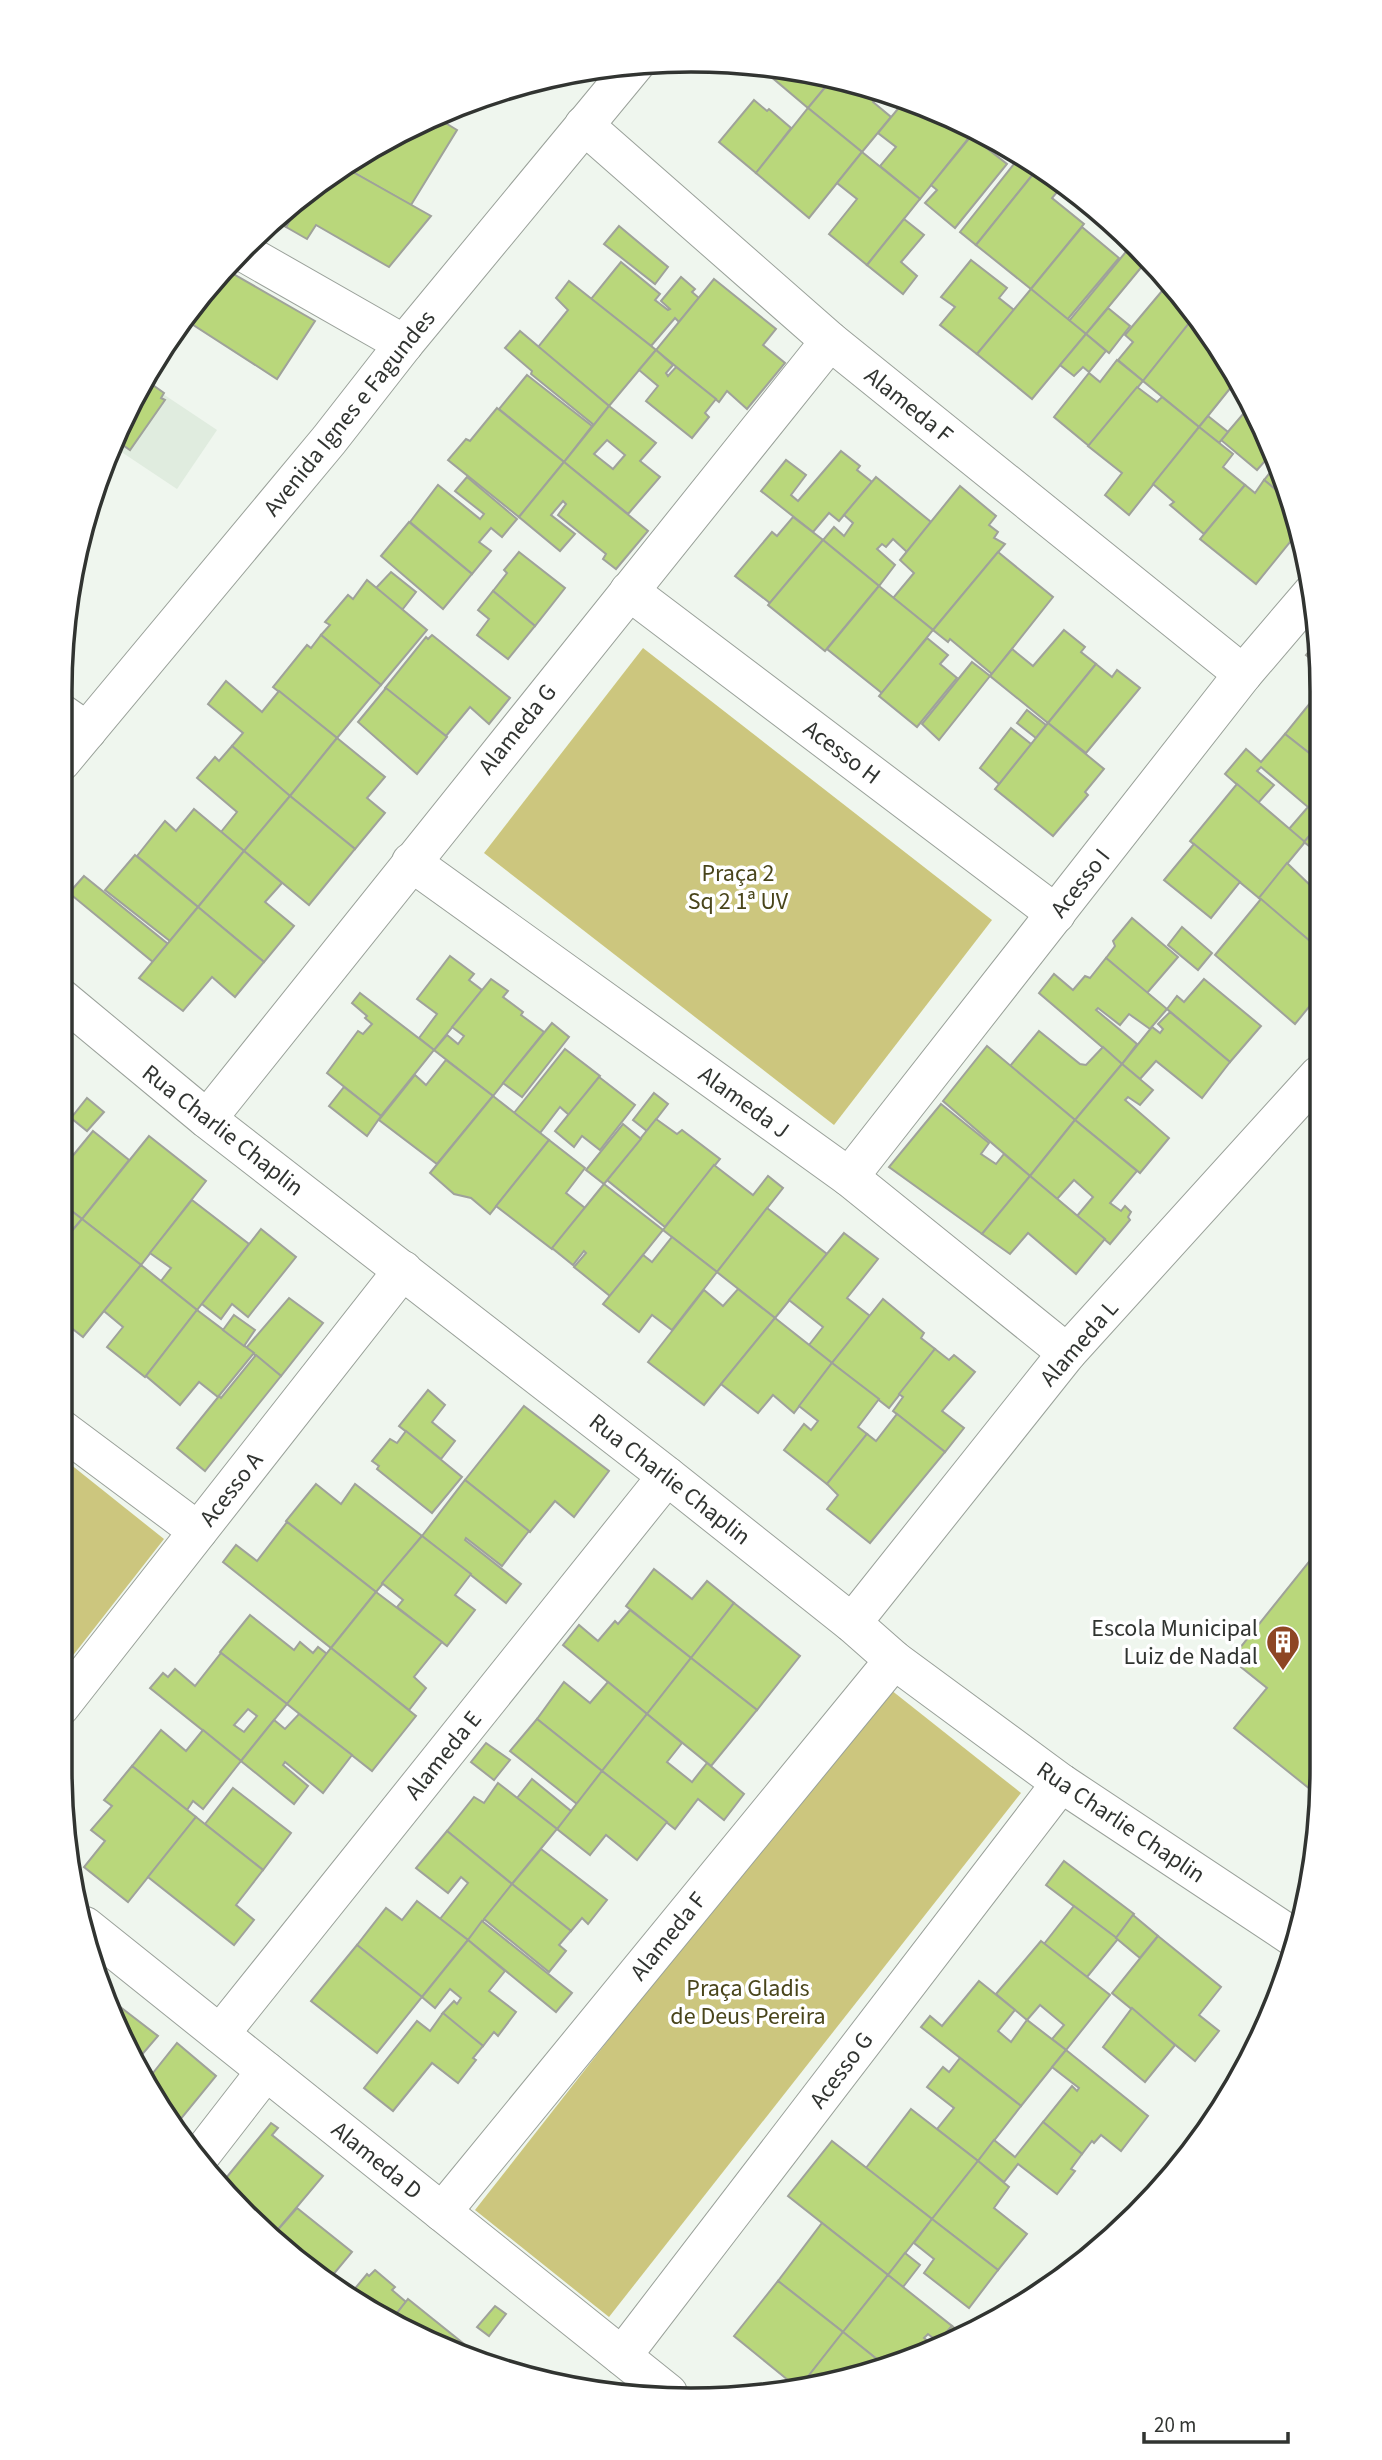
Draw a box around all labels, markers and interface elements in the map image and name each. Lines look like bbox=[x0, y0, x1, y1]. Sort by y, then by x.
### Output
street label: Avenida Ignes e Fagundes bbox=[255, 302, 444, 524]
street label: Alameda F bbox=[857, 359, 961, 452]
street label: Alameda G bbox=[470, 676, 565, 782]
street label: Acesso H bbox=[796, 712, 888, 793]
street label: Acesso I bbox=[1042, 841, 1119, 925]
park label: Praça 2 Sq 2 1ª UV bbox=[688, 856, 789, 919]
street label: Rua Charlie Chaplin bbox=[134, 1056, 311, 1205]
street label: Alameda J bbox=[691, 1057, 796, 1147]
street label: Alameda L bbox=[1032, 1292, 1127, 1394]
street label: Rua Charlie Chaplin bbox=[581, 1405, 758, 1554]
street label: Acesso A bbox=[191, 1445, 272, 1534]
place label: Escola Municipal Luiz de Nadal bbox=[1091, 1611, 1258, 1674]
building icon: Escola Municipal Luiz de Nadal bbox=[1264, 1623, 1302, 1672]
street label: Alameda E bbox=[396, 1703, 490, 1807]
street label: Rua Charlie Chaplin bbox=[1029, 1753, 1212, 1892]
street label: Alameda F bbox=[622, 1884, 715, 1988]
park label: Praça Gladis de Deus Pereira bbox=[670, 1971, 826, 2034]
street label: Acesso G bbox=[801, 2025, 882, 2116]
street label: Alameda D bbox=[324, 2113, 430, 2208]
scale bar bbox=[1144, 2400, 1288, 2444]
text: 20 m bbox=[1154, 2410, 1196, 2440]

